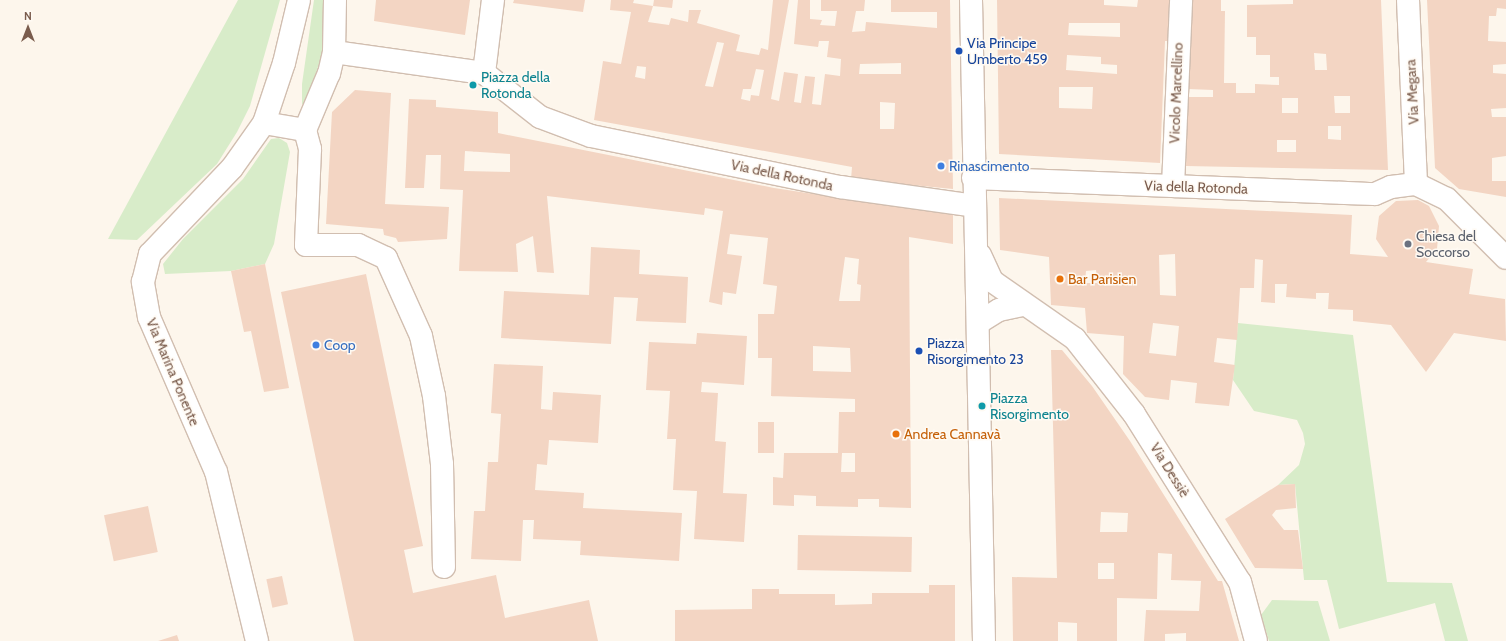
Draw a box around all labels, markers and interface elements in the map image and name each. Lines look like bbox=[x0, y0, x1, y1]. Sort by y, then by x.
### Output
north arrow bbox=[8, 8, 48, 48]
text: N bbox=[24, 9, 32, 23]
place label: Via Principe Umberto 459 bbox=[967, 35, 1048, 68]
street label: Vicolo Marcellino bbox=[1166, 42, 1186, 144]
marker: Via Principe Umberto 459 bbox=[954, 46, 964, 56]
street label: Via Megara bbox=[1402, 59, 1422, 125]
place label: Piazza della Rotonda bbox=[481, 69, 550, 102]
marker: Piazza della Rotonda bbox=[468, 80, 478, 90]
street label: Via della Rotonda bbox=[729, 156, 835, 194]
place label: Rinascimento bbox=[949, 158, 1029, 174]
marker: Rinascimento bbox=[936, 161, 946, 171]
street label: Via della Rotonda bbox=[1144, 177, 1248, 197]
place label: Chiesa del Soccorso bbox=[1416, 228, 1476, 260]
marker: Chiesa del Soccorso bbox=[1403, 239, 1413, 249]
place label: Bar Parisien bbox=[1068, 271, 1136, 287]
marker: Bar Parisien bbox=[1055, 274, 1065, 284]
street label: Via Marina Ponente bbox=[143, 316, 203, 428]
place label: Piazza Risorgimento 23 bbox=[927, 335, 1024, 368]
place label: Coop bbox=[324, 337, 356, 353]
marker: Coop bbox=[311, 340, 321, 350]
marker: Piazza Risorgimento 23 bbox=[914, 346, 924, 356]
place label: Piazza Risorgimento bbox=[990, 390, 1069, 422]
marker: Piazza Risorgimento bbox=[977, 401, 987, 411]
place label: Andrea Cannavà bbox=[904, 426, 1000, 442]
marker: Andrea Cannavà bbox=[891, 429, 901, 439]
street label: Via Dessiè bbox=[1147, 440, 1193, 500]

